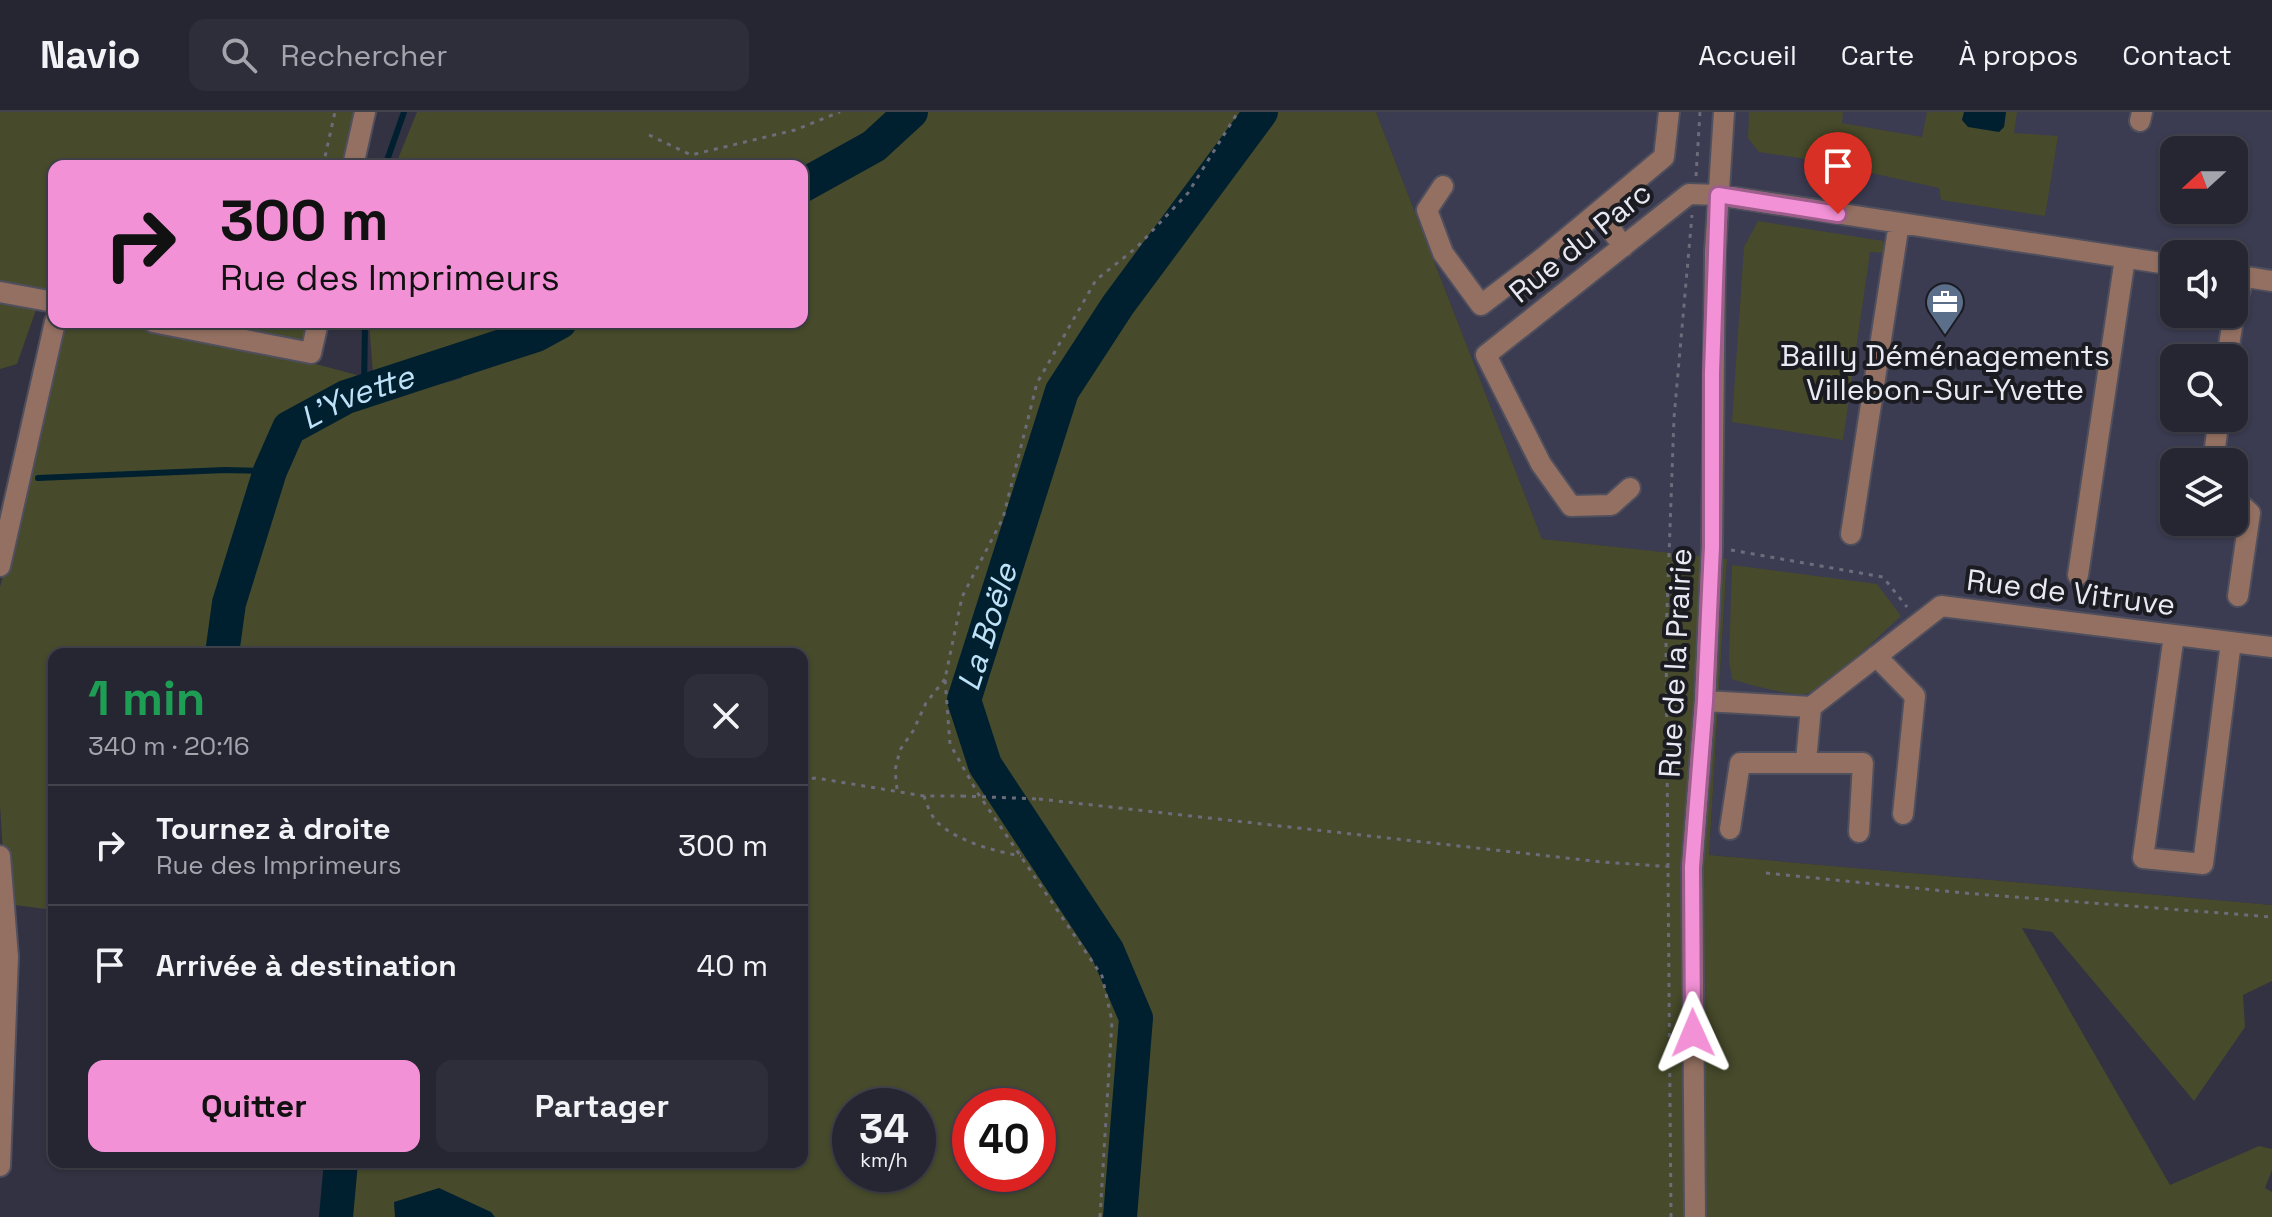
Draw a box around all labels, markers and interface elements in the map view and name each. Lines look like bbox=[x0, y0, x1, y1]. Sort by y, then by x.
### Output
search box bbox=[189, 19, 749, 91]
text: Navio bbox=[40, 31, 141, 79]
icon: search bbox=[217, 33, 261, 77]
text: Rechercher bbox=[281, 36, 448, 75]
text: Accueil bbox=[1698, 37, 1797, 73]
text: Carte bbox=[1841, 37, 1914, 73]
text: À propos bbox=[1958, 37, 2078, 73]
text: Contact bbox=[2122, 37, 2232, 73]
pin bbox=[1804, 132, 1872, 214]
north arrow bbox=[2160, 136, 2248, 224]
map controls bbox=[2160, 136, 2248, 536]
icon: arrive bbox=[1816, 144, 1860, 188]
street label: Rue du Parc bbox=[1501, 173, 1659, 311]
text: 300 m bbox=[220, 185, 389, 256]
icon: right bbox=[88, 192, 192, 296]
button: sound bbox=[2160, 240, 2248, 328]
text: Rue des Imprimeurs bbox=[220, 255, 560, 301]
office icon: Bailly Déménagements Villebon-Sur-Yvette bbox=[1924, 281, 1966, 336]
place label: Bailly Déménagements Villebon-Sur-Yvette bbox=[1780, 336, 2110, 409]
button: search bbox=[2160, 344, 2248, 432]
water label: L'Yvette bbox=[293, 356, 420, 438]
button: layers bbox=[2160, 448, 2248, 536]
street label: Rue de la Prairie bbox=[1650, 547, 1700, 779]
water label: La Boële bbox=[948, 558, 1026, 695]
street label: Rue de Vitruve bbox=[1964, 560, 2178, 624]
text: 1 min bbox=[88, 668, 205, 729]
button: close bbox=[684, 674, 768, 758]
text: 340 m · 20:16 bbox=[88, 729, 250, 763]
text: Tournez à droite bbox=[156, 809, 390, 848]
icon: right bbox=[88, 823, 132, 867]
text: 300 m bbox=[678, 826, 768, 865]
text: Rue des Imprimeurs bbox=[156, 848, 401, 882]
icon: arrive bbox=[88, 943, 132, 987]
text: Arrivée à destination bbox=[156, 946, 457, 985]
text: 40 m bbox=[697, 946, 768, 985]
position arrow bbox=[1651, 991, 1735, 1075]
button: Quitter bbox=[88, 1060, 420, 1152]
button: Partager bbox=[436, 1060, 768, 1152]
speed limit sign: 40 bbox=[952, 1088, 1056, 1192]
text: 34 bbox=[859, 1104, 909, 1155]
text: km/h bbox=[860, 1147, 908, 1173]

